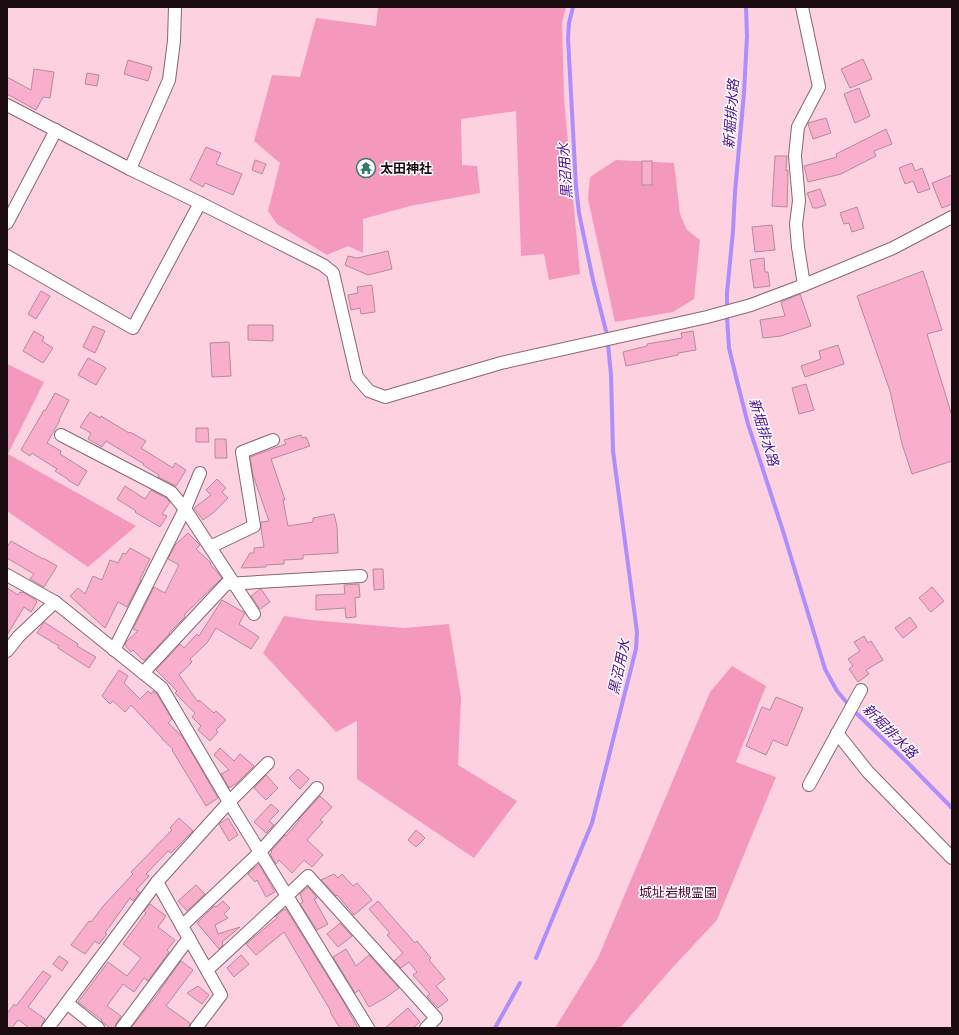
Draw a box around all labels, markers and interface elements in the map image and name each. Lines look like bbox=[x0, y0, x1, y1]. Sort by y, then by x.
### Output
water label: 新堀排水路 bbox=[721, 78, 742, 150]
water label: 黒沼用水 bbox=[555, 140, 576, 199]
temple icon: 太田神社 bbox=[355, 157, 377, 179]
place label: 太田神社 bbox=[380, 161, 432, 176]
water label: 新堀排水路 bbox=[745, 396, 782, 469]
water label: 黒沼用水 bbox=[605, 636, 634, 696]
water label: 新堀排水路 bbox=[859, 701, 921, 763]
park label: 城址岩槻霊園 bbox=[639, 885, 717, 900]

